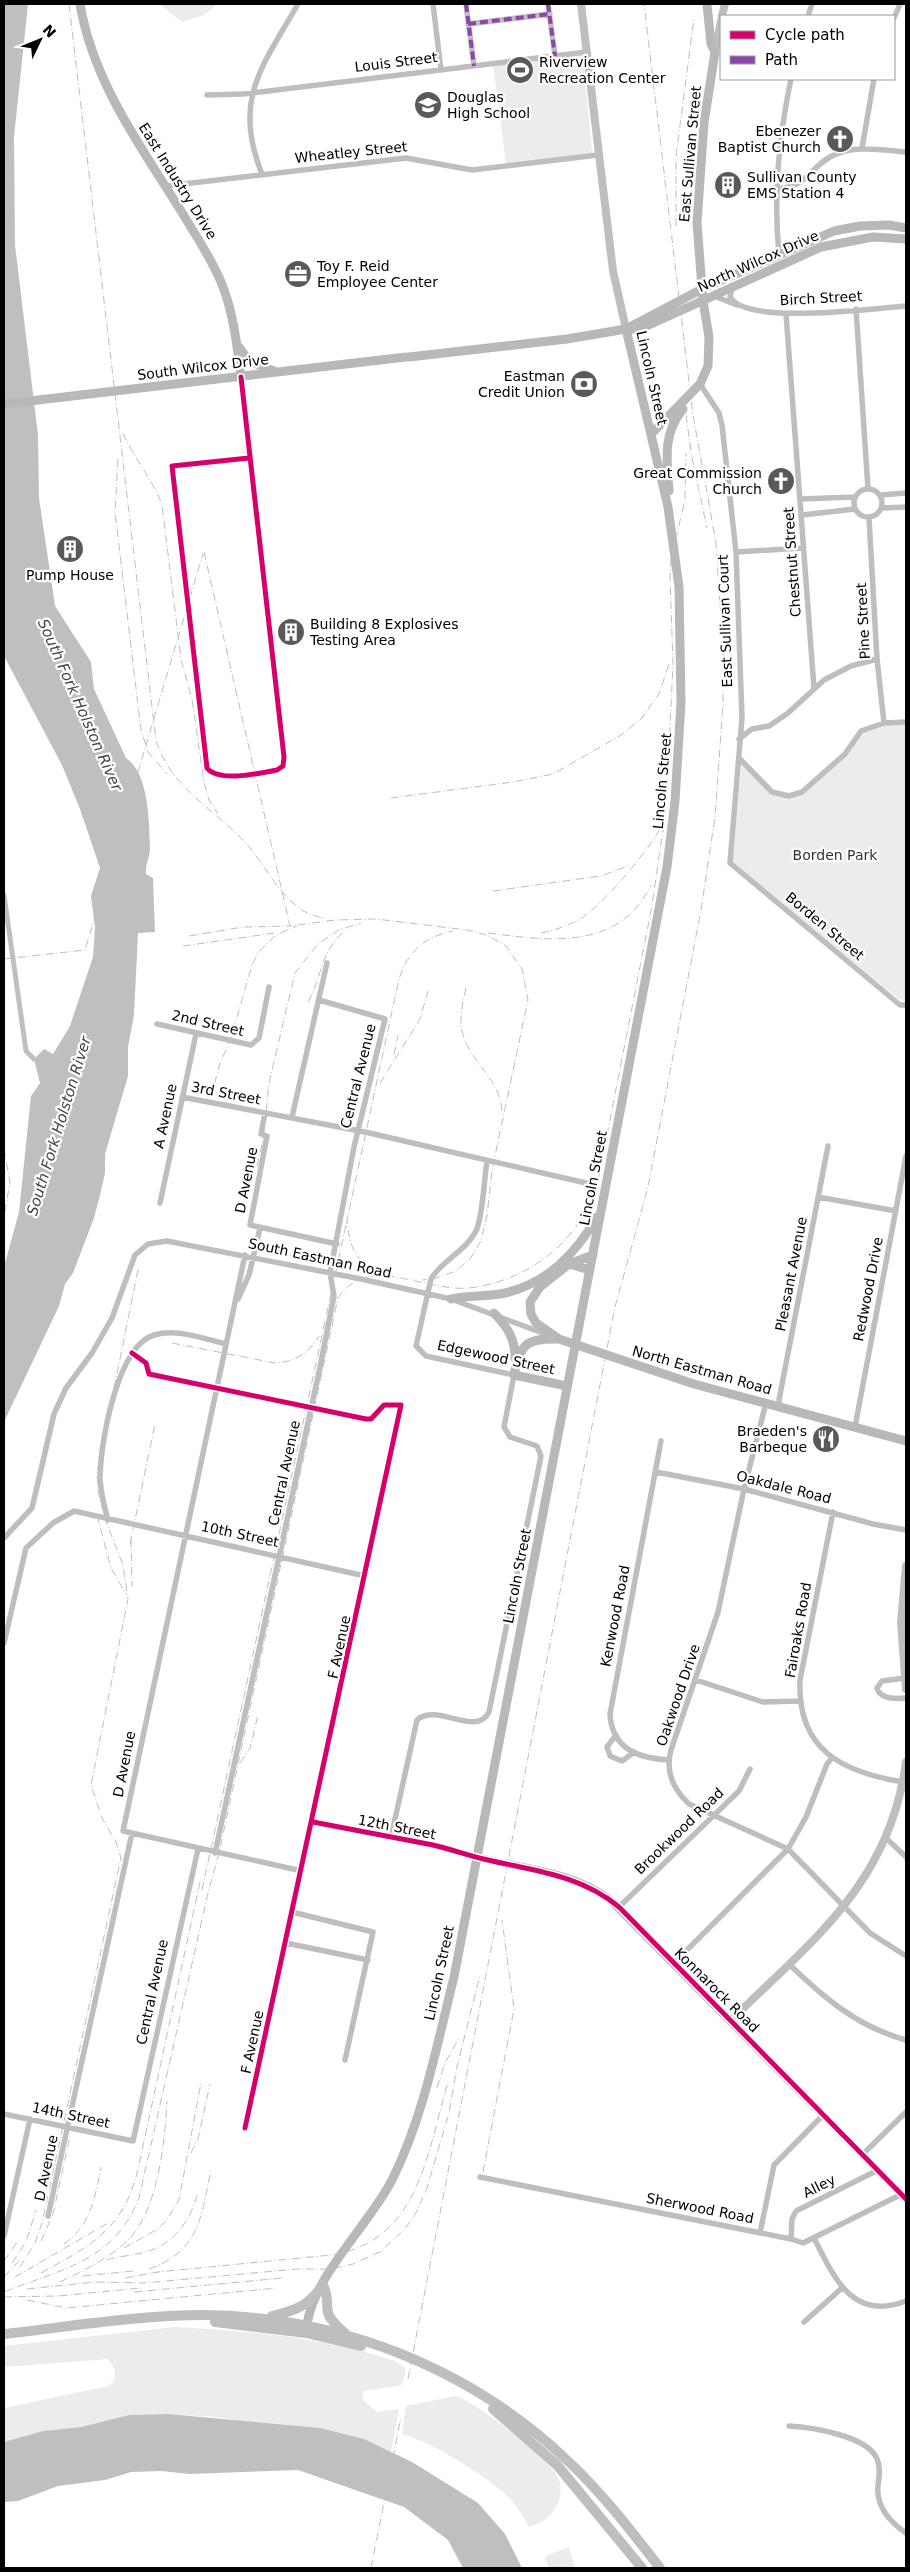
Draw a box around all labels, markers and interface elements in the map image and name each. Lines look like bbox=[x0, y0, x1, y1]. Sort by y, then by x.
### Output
north arrow bbox=[15, 15, 65, 65]
legend bbox=[720, 15, 895, 80]
text: N bbox=[40, 21, 59, 41]
text: Cycle path bbox=[765, 26, 845, 44]
street label: Louis Street bbox=[354, 49, 439, 75]
text: Path bbox=[765, 51, 798, 69]
place label: Riverview Recreation Center bbox=[539, 54, 666, 86]
sports icon: Riverview Recreation Center bbox=[505, 55, 535, 85]
street label: East Sullivan Street bbox=[676, 85, 704, 223]
place label: Douglas High School bbox=[447, 89, 530, 121]
school or university icon: Douglas High School bbox=[413, 90, 443, 120]
street label: East Industry Drive bbox=[136, 120, 220, 242]
place label: Ebenezer Baptist Church bbox=[718, 123, 821, 155]
church icon: Ebenezer Baptist Church bbox=[825, 124, 855, 154]
street label: Wheatley Street bbox=[294, 138, 409, 166]
place label: Sullivan County EMS Station 4 bbox=[747, 169, 856, 201]
building icon: Sullivan County EMS Station 4 bbox=[713, 170, 743, 200]
street label: North Wilcox Drive bbox=[695, 227, 821, 295]
place label: Toy F. Reid Employee Center bbox=[316, 258, 438, 290]
office icon: Toy F. Reid Employee Center bbox=[283, 259, 313, 289]
street label: Birch Street bbox=[779, 288, 863, 308]
street label: Lincoln Street bbox=[633, 329, 671, 427]
street label: South Wilcox Drive bbox=[136, 351, 270, 383]
place label: Eastman Credit Union bbox=[478, 368, 565, 400]
bank icon: Eastman Credit Union bbox=[569, 369, 599, 399]
place label: Great Commission Church bbox=[633, 465, 762, 497]
church icon: Great Commission Church bbox=[766, 466, 796, 496]
street label: Chestnut Street bbox=[780, 506, 804, 618]
building icon: Pump House bbox=[55, 534, 85, 564]
street label: East Sullivan Court bbox=[715, 554, 735, 688]
place label: Pump House bbox=[26, 567, 114, 583]
street label: Pine Street bbox=[853, 582, 873, 660]
water label: South Fork Holston River bbox=[34, 616, 126, 795]
place label: Building 8 Explosives Testing Area bbox=[309, 616, 458, 648]
building icon: Building 8 Explosives Testing Area bbox=[276, 617, 306, 647]
street label: Lincoln Street bbox=[650, 732, 674, 830]
park label: Borden Park bbox=[793, 847, 878, 863]
street label: Borden Street bbox=[783, 889, 868, 964]
street label: 2nd Street bbox=[170, 1007, 246, 1039]
street label: Central Avenue bbox=[337, 1022, 379, 1130]
water label: South Fork Holston River bbox=[23, 1033, 95, 1218]
street label: 3rd Street bbox=[190, 1078, 263, 1108]
street label: A Avenue bbox=[150, 1082, 180, 1150]
street label: Lincoln Street bbox=[576, 1129, 610, 1227]
street label: D Avenue bbox=[232, 1145, 260, 1215]
street label: Pleasant Avenue bbox=[772, 1215, 810, 1333]
street label: South Eastman Road bbox=[247, 1235, 393, 1281]
street label: Redwood Drive bbox=[850, 1236, 886, 1342]
street label: Edgewood Street bbox=[436, 1337, 557, 1377]
street label: North Eastman Road bbox=[630, 1342, 774, 1398]
street label: Central Avenue bbox=[265, 1419, 303, 1527]
place label: Braeden's Barbeque bbox=[737, 1423, 807, 1455]
restaurant icon: Braeden's Barbeque bbox=[811, 1424, 841, 1454]
street label: Oakdale Road bbox=[735, 1467, 833, 1507]
street label: 10th Street bbox=[200, 1518, 281, 1550]
street label: Lincoln Street bbox=[500, 1527, 534, 1625]
street label: Kenwood Road bbox=[597, 1564, 633, 1668]
street label: Fairoaks Road bbox=[782, 1581, 814, 1679]
street label: F Avenue bbox=[324, 1614, 354, 1680]
street label: Oakwood Drive bbox=[653, 1642, 703, 1748]
street label: D Avenue bbox=[110, 1729, 138, 1799]
street label: Brookwood Road bbox=[631, 1784, 727, 1878]
street label: 12th Street bbox=[357, 1812, 438, 1843]
street label: Lincoln Street bbox=[421, 1924, 457, 2022]
street label: Central Avenue bbox=[133, 1938, 171, 2046]
street label: Konnarock Road bbox=[671, 1944, 763, 2036]
street label: F Avenue bbox=[237, 2009, 267, 2075]
street label: 14th Street bbox=[31, 2099, 112, 2131]
street label: D Avenue bbox=[31, 2133, 61, 2203]
street label: Alley bbox=[800, 2171, 838, 2201]
street label: Sherwood Road bbox=[645, 2190, 755, 2226]

